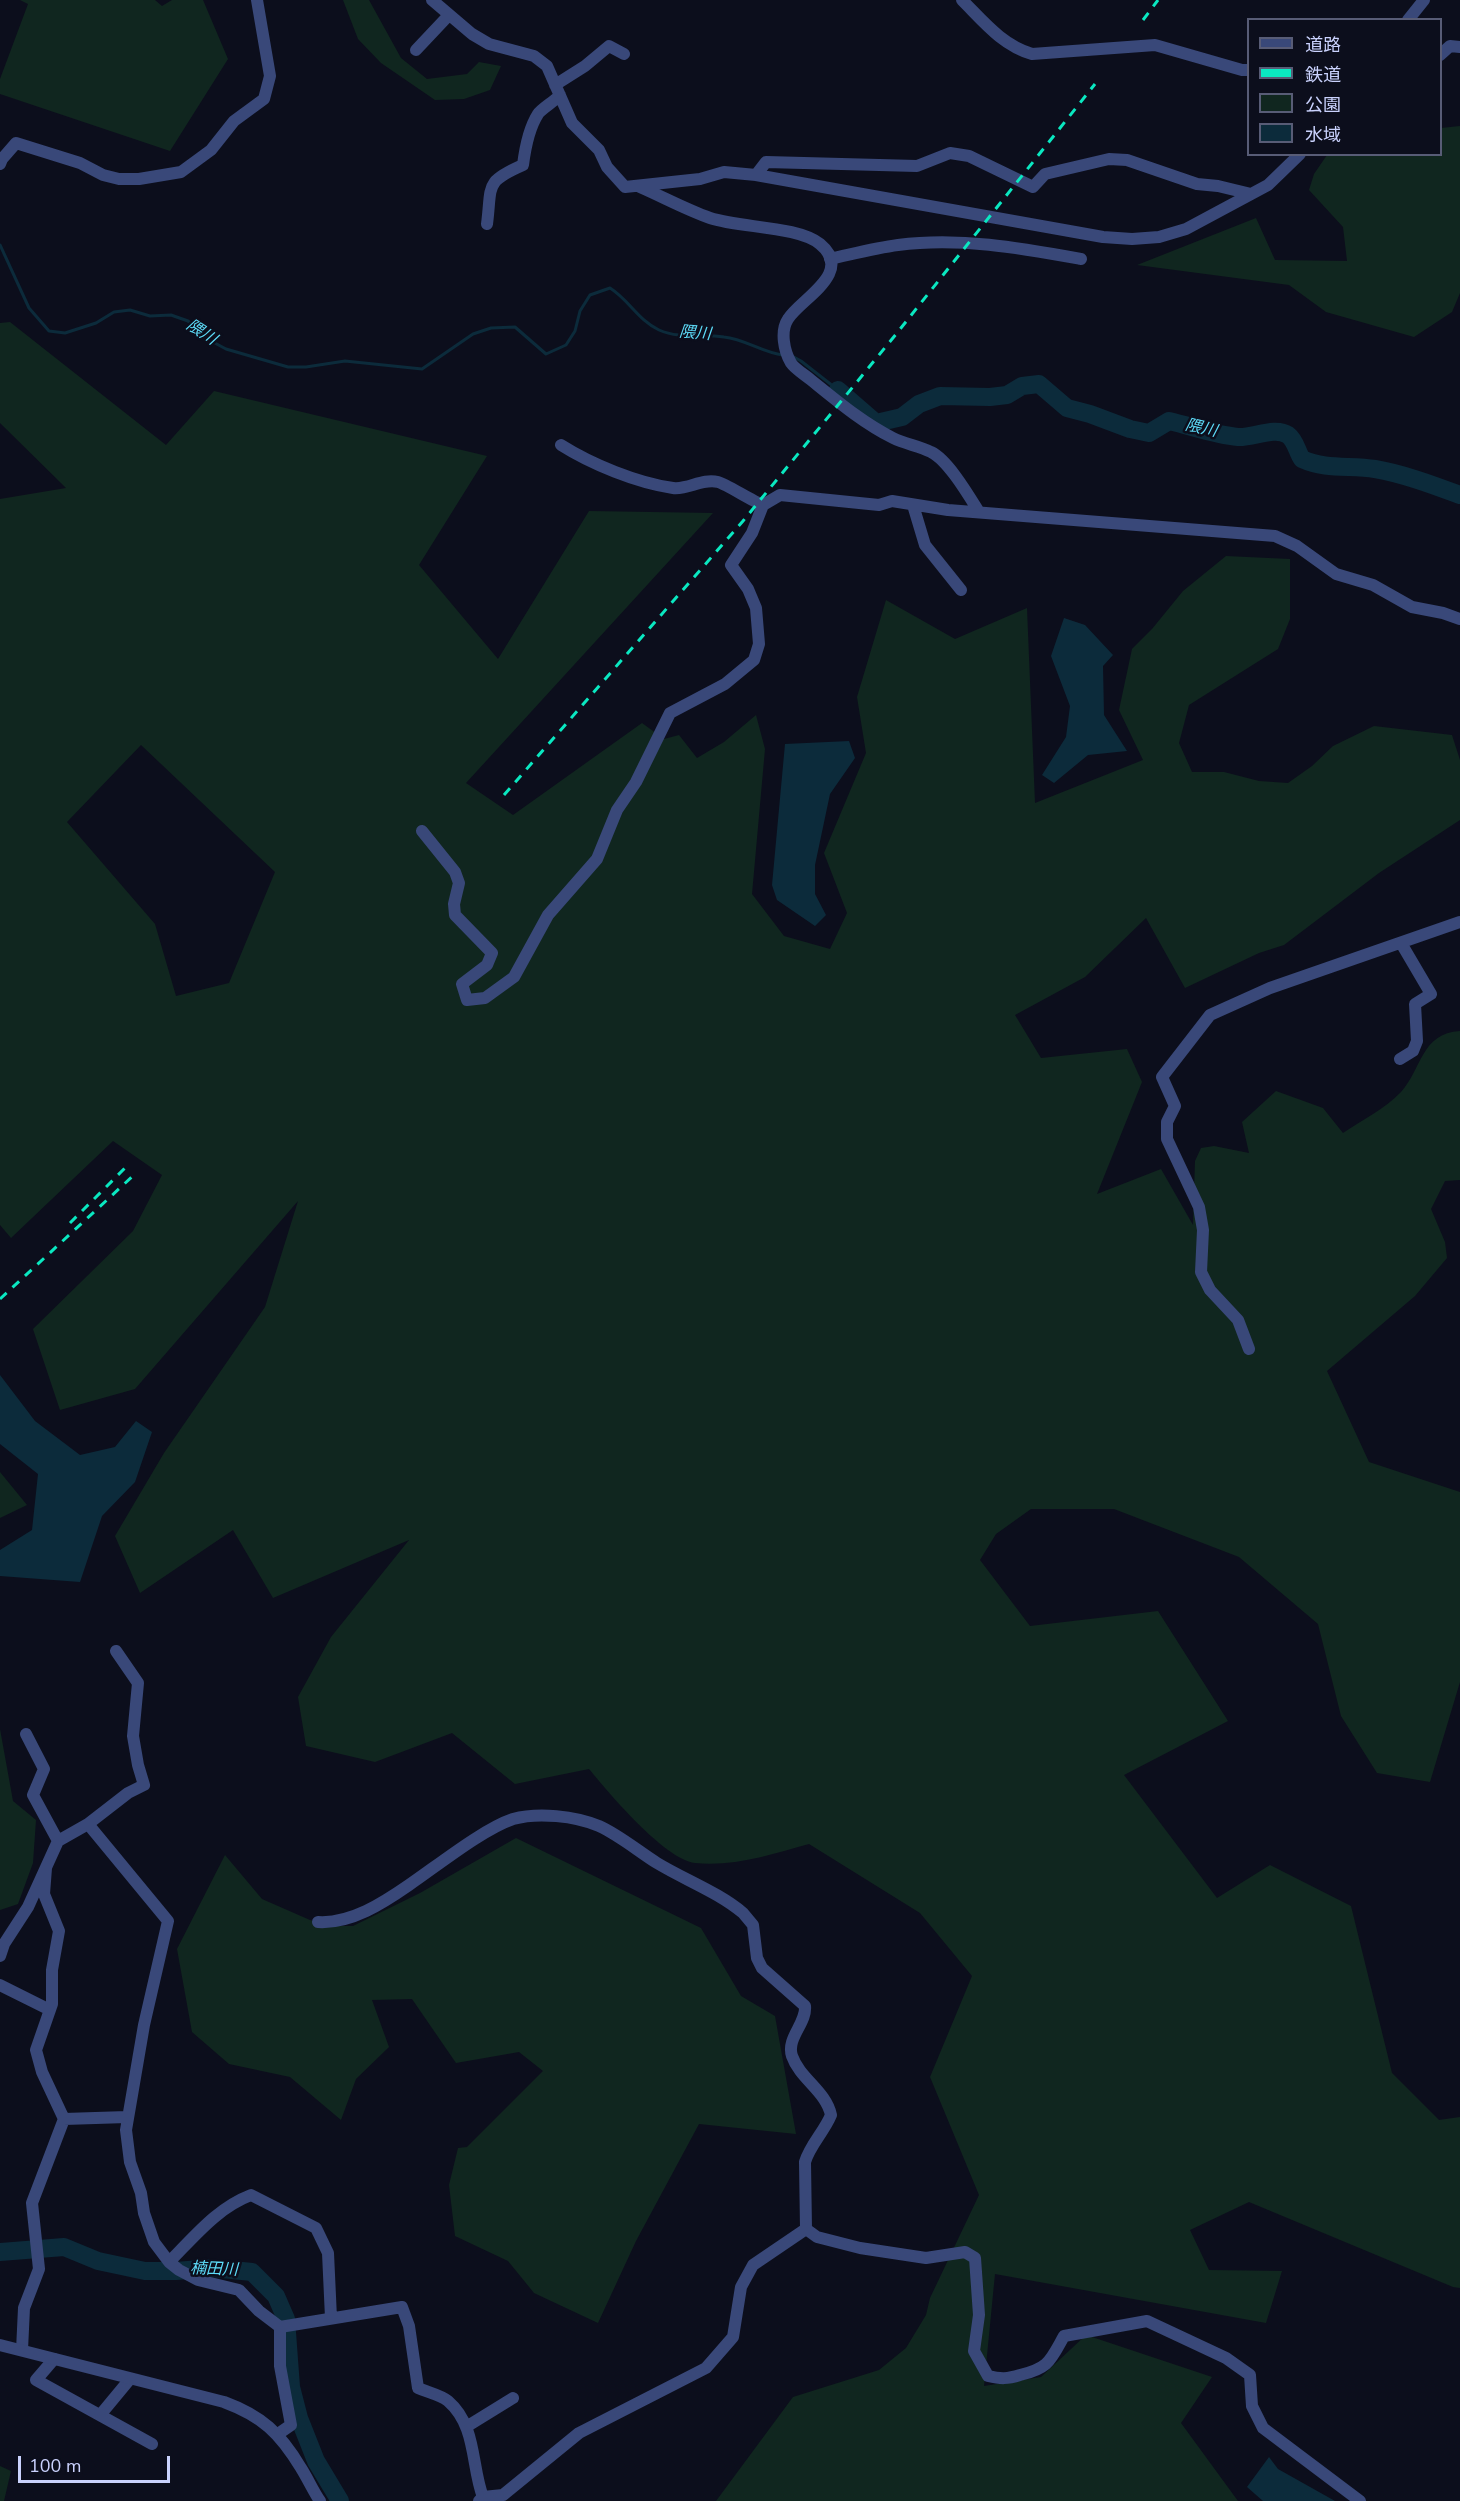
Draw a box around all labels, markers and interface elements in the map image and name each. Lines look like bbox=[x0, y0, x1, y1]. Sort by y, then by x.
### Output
legend bbox=[1247, 18, 1442, 156]
text: 道路 bbox=[1305, 33, 1341, 57]
text: 鉄道 bbox=[1305, 63, 1341, 87]
text: 公園 bbox=[1305, 93, 1341, 117]
text: 水域 bbox=[1305, 123, 1341, 147]
water label: 隈川 bbox=[182, 316, 220, 350]
water label: 隈川 bbox=[678, 323, 712, 345]
water label: 隈川 bbox=[1183, 416, 1219, 442]
water label: 楠田川 bbox=[190, 2260, 238, 2280]
scale bar bbox=[21, 2444, 172, 2482]
text: 100 m bbox=[29, 2454, 81, 2478]

